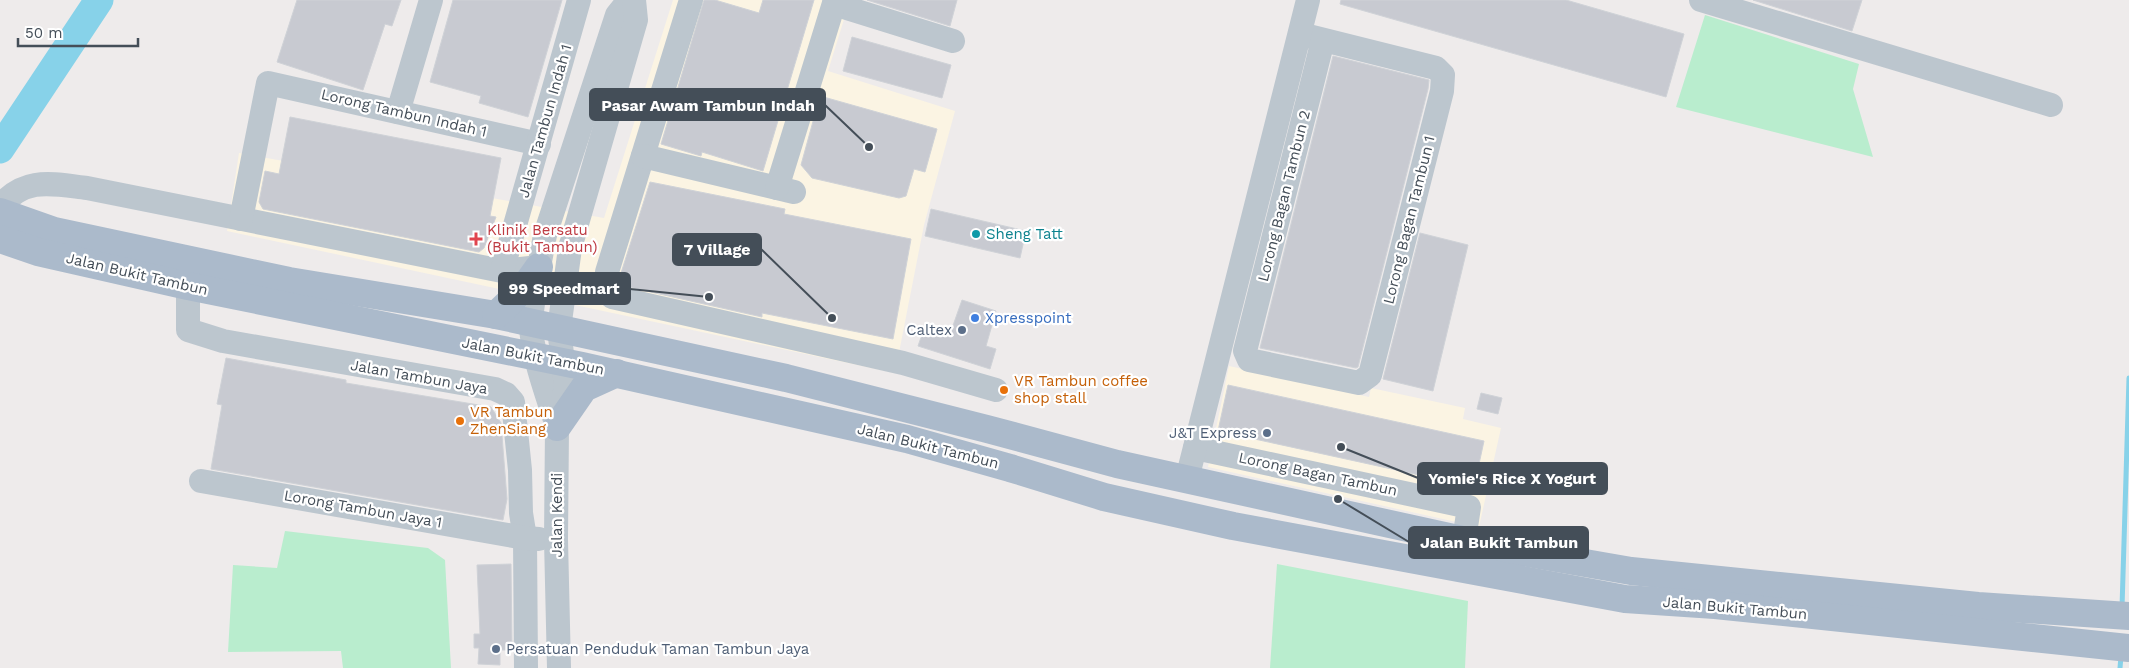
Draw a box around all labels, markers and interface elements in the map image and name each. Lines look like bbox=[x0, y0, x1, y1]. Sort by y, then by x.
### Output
scale bar bbox=[18, 15, 138, 47]
text: 50 m bbox=[25, 24, 62, 42]
street label: Jalan Tambun Indah 1 bbox=[514, 42, 576, 200]
street label: Lorong Tambun Indah 1 bbox=[319, 85, 489, 141]
callout: Pasar Awam Tambun Indah bbox=[590, 89, 825, 120]
text: Pasar Awam Tambun Indah bbox=[601, 96, 815, 115]
street label: Lorong Bagan Tambun 2 bbox=[1254, 108, 1314, 284]
street label: Lorong Bagan Tambun 1 bbox=[1379, 134, 1439, 306]
place label: Klinik Bersatu (Bukit Tambun) bbox=[487, 221, 598, 256]
place label: Sheng Tatt bbox=[986, 225, 1064, 243]
marker: Sheng Tatt bbox=[970, 228, 982, 240]
marker: Klinik Bersatu (Bukit Tambun) bbox=[469, 232, 483, 246]
callout: 7 Village bbox=[673, 234, 761, 265]
text: 7 Village bbox=[683, 240, 751, 259]
street label: Jalan Bukit Tambun bbox=[64, 249, 210, 299]
callout: 99 Speedmart bbox=[499, 273, 630, 304]
text: 99 Speedmart bbox=[508, 279, 620, 298]
place label: Xpresspoint bbox=[985, 309, 1072, 327]
marker: Xpresspoint bbox=[969, 312, 981, 324]
place label: Caltex bbox=[906, 321, 952, 339]
marker: Caltex bbox=[956, 324, 968, 336]
street label: Jalan Bukit Tambun bbox=[460, 333, 606, 379]
street label: Jalan Tambun Jaya bbox=[349, 356, 490, 398]
place label: VR Tambun coffee shop stall bbox=[1014, 372, 1148, 407]
marker: VR Tambun coffee shop stall bbox=[998, 384, 1010, 396]
place label: VR Tambun ZhenSiang bbox=[470, 403, 553, 438]
marker: VR Tambun ZhenSiang bbox=[454, 415, 466, 427]
street label: Jalan Bukit Tambun bbox=[855, 420, 1001, 472]
place label: J&T Express bbox=[1169, 424, 1257, 442]
marker: J&T Express bbox=[1261, 427, 1273, 439]
street label: Lorong Bagan Tambun bbox=[1237, 448, 1399, 500]
callout: Yomie's Rice X Yogurt bbox=[1418, 463, 1607, 494]
text: Yomie's Rice X Yogurt bbox=[1428, 469, 1596, 488]
street label: Jalan Kendi bbox=[548, 473, 566, 557]
street label: Lorong Tambun Jaya 1 bbox=[283, 486, 443, 532]
callout: Jalan Bukit Tambun bbox=[1409, 527, 1588, 558]
text: Jalan Bukit Tambun bbox=[1420, 533, 1578, 552]
street label: Jalan Bukit Tambun bbox=[1662, 593, 1808, 623]
place label: Persatuan Penduduk Taman Tambun Jaya bbox=[506, 640, 810, 658]
marker: Persatuan Penduduk Taman Tambun Jaya bbox=[490, 643, 502, 655]

